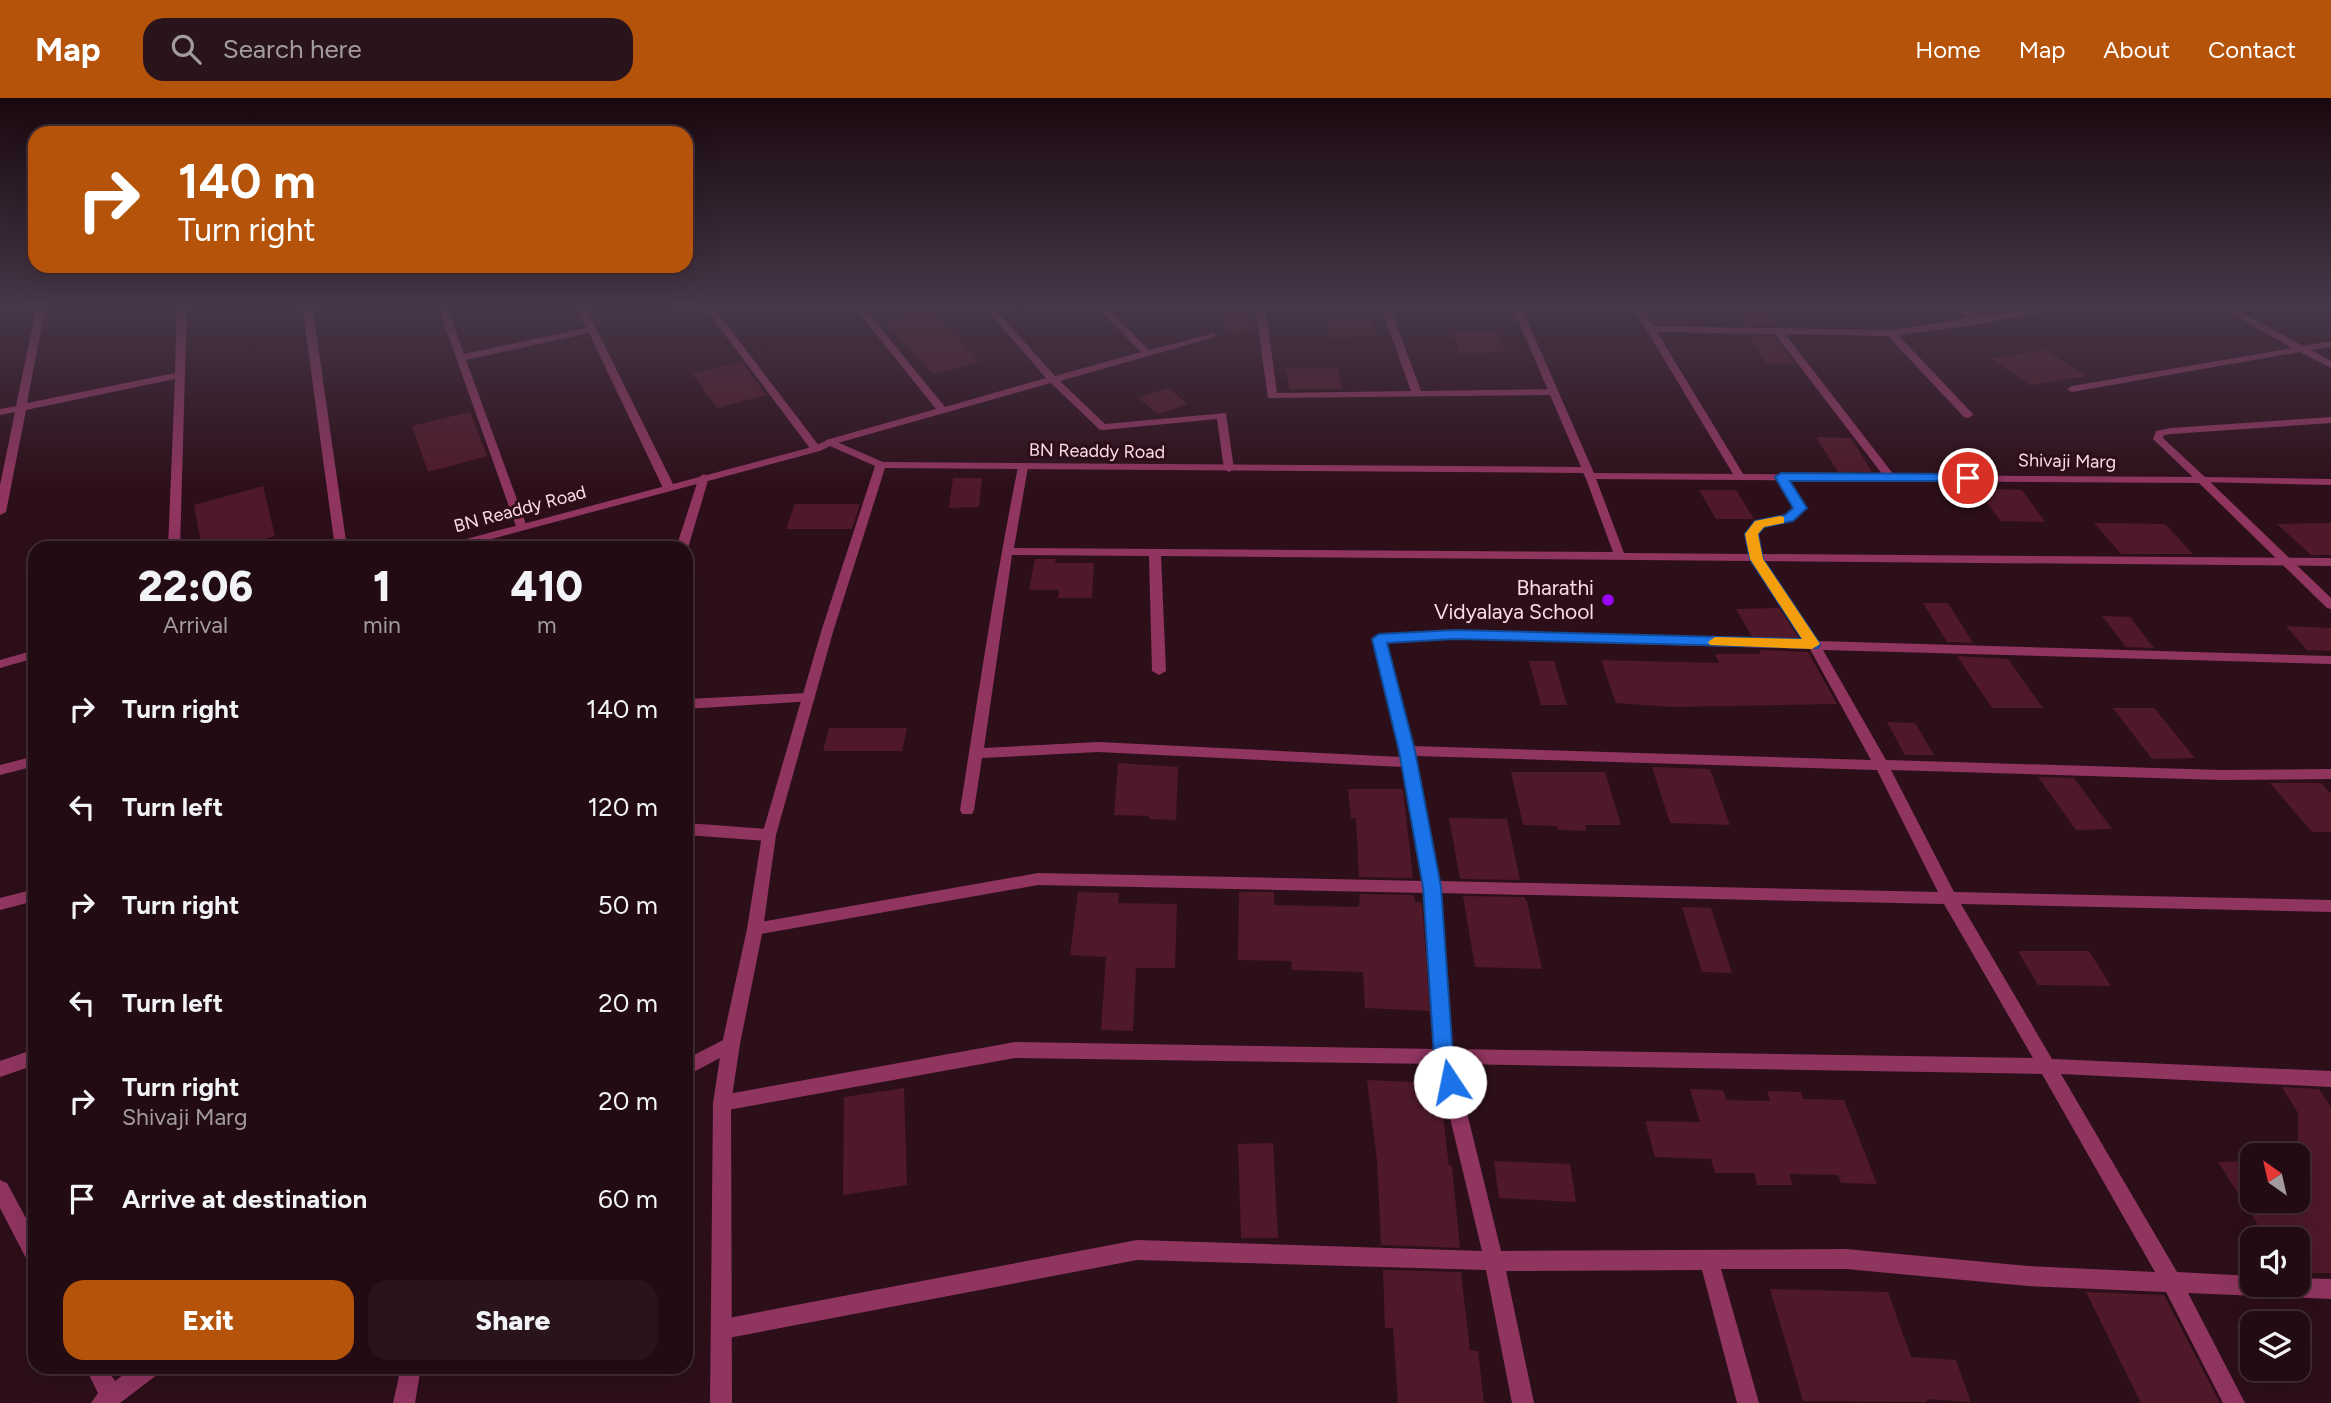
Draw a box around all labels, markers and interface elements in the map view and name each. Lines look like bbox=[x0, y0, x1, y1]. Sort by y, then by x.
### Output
search box bbox=[143, 18, 633, 81]
text: Map bbox=[35, 30, 101, 69]
icon: search bbox=[167, 30, 205, 68]
text: Search here bbox=[223, 33, 362, 65]
text: Home bbox=[1915, 35, 1981, 64]
text: Map bbox=[2019, 35, 2065, 64]
text: About bbox=[2103, 35, 2170, 64]
text: Contact bbox=[2208, 35, 2296, 64]
text: 140 m bbox=[178, 151, 316, 210]
icon: right bbox=[63, 154, 154, 245]
text: Turn right bbox=[178, 211, 316, 249]
street label: BN Readdy Road bbox=[1029, 439, 1165, 463]
pin bbox=[1938, 448, 1998, 508]
street label: Shivaji Marg bbox=[2018, 449, 2116, 473]
icon: arrive bbox=[1949, 459, 1987, 497]
street label: BN Readdy Road bbox=[451, 481, 589, 537]
text: 22:06 bbox=[138, 561, 253, 612]
text: 1 bbox=[373, 561, 391, 612]
text: 410 bbox=[511, 561, 583, 612]
place label: Bharathi Vidyalaya School bbox=[1434, 575, 1594, 624]
marker: Bharathi Vidyalaya School bbox=[1600, 592, 1616, 608]
text: Arrival bbox=[163, 611, 228, 639]
text: min bbox=[363, 611, 401, 639]
text: m bbox=[537, 611, 557, 639]
icon: right bbox=[63, 690, 101, 728]
text: Turn right bbox=[122, 693, 239, 725]
text: 140 m bbox=[586, 693, 658, 725]
icon: left bbox=[63, 788, 101, 826]
text: Turn left bbox=[122, 791, 223, 823]
text: 120 m bbox=[588, 791, 658, 823]
icon: right bbox=[63, 886, 101, 924]
text: Turn right bbox=[122, 889, 239, 921]
text: 50 m bbox=[598, 889, 658, 921]
icon: left bbox=[63, 984, 101, 1022]
text: Turn left bbox=[122, 987, 223, 1019]
text: 20 m bbox=[598, 987, 658, 1019]
position arrow bbox=[1413, 1045, 1487, 1119]
text: Turn right bbox=[122, 1071, 239, 1103]
icon: right bbox=[63, 1082, 101, 1120]
text: 20 m bbox=[598, 1085, 658, 1117]
text: Shivaji Marg bbox=[122, 1103, 247, 1131]
north arrow bbox=[2240, 1143, 2310, 1213]
map controls bbox=[2240, 1143, 2310, 1381]
icon: arrive bbox=[63, 1180, 101, 1218]
text: Arrive at destination bbox=[122, 1183, 367, 1215]
text: 60 m bbox=[598, 1183, 658, 1215]
button: sound bbox=[2240, 1227, 2310, 1297]
button: Exit bbox=[63, 1280, 354, 1360]
button: Share bbox=[368, 1280, 658, 1360]
button: layers bbox=[2240, 1311, 2310, 1381]

